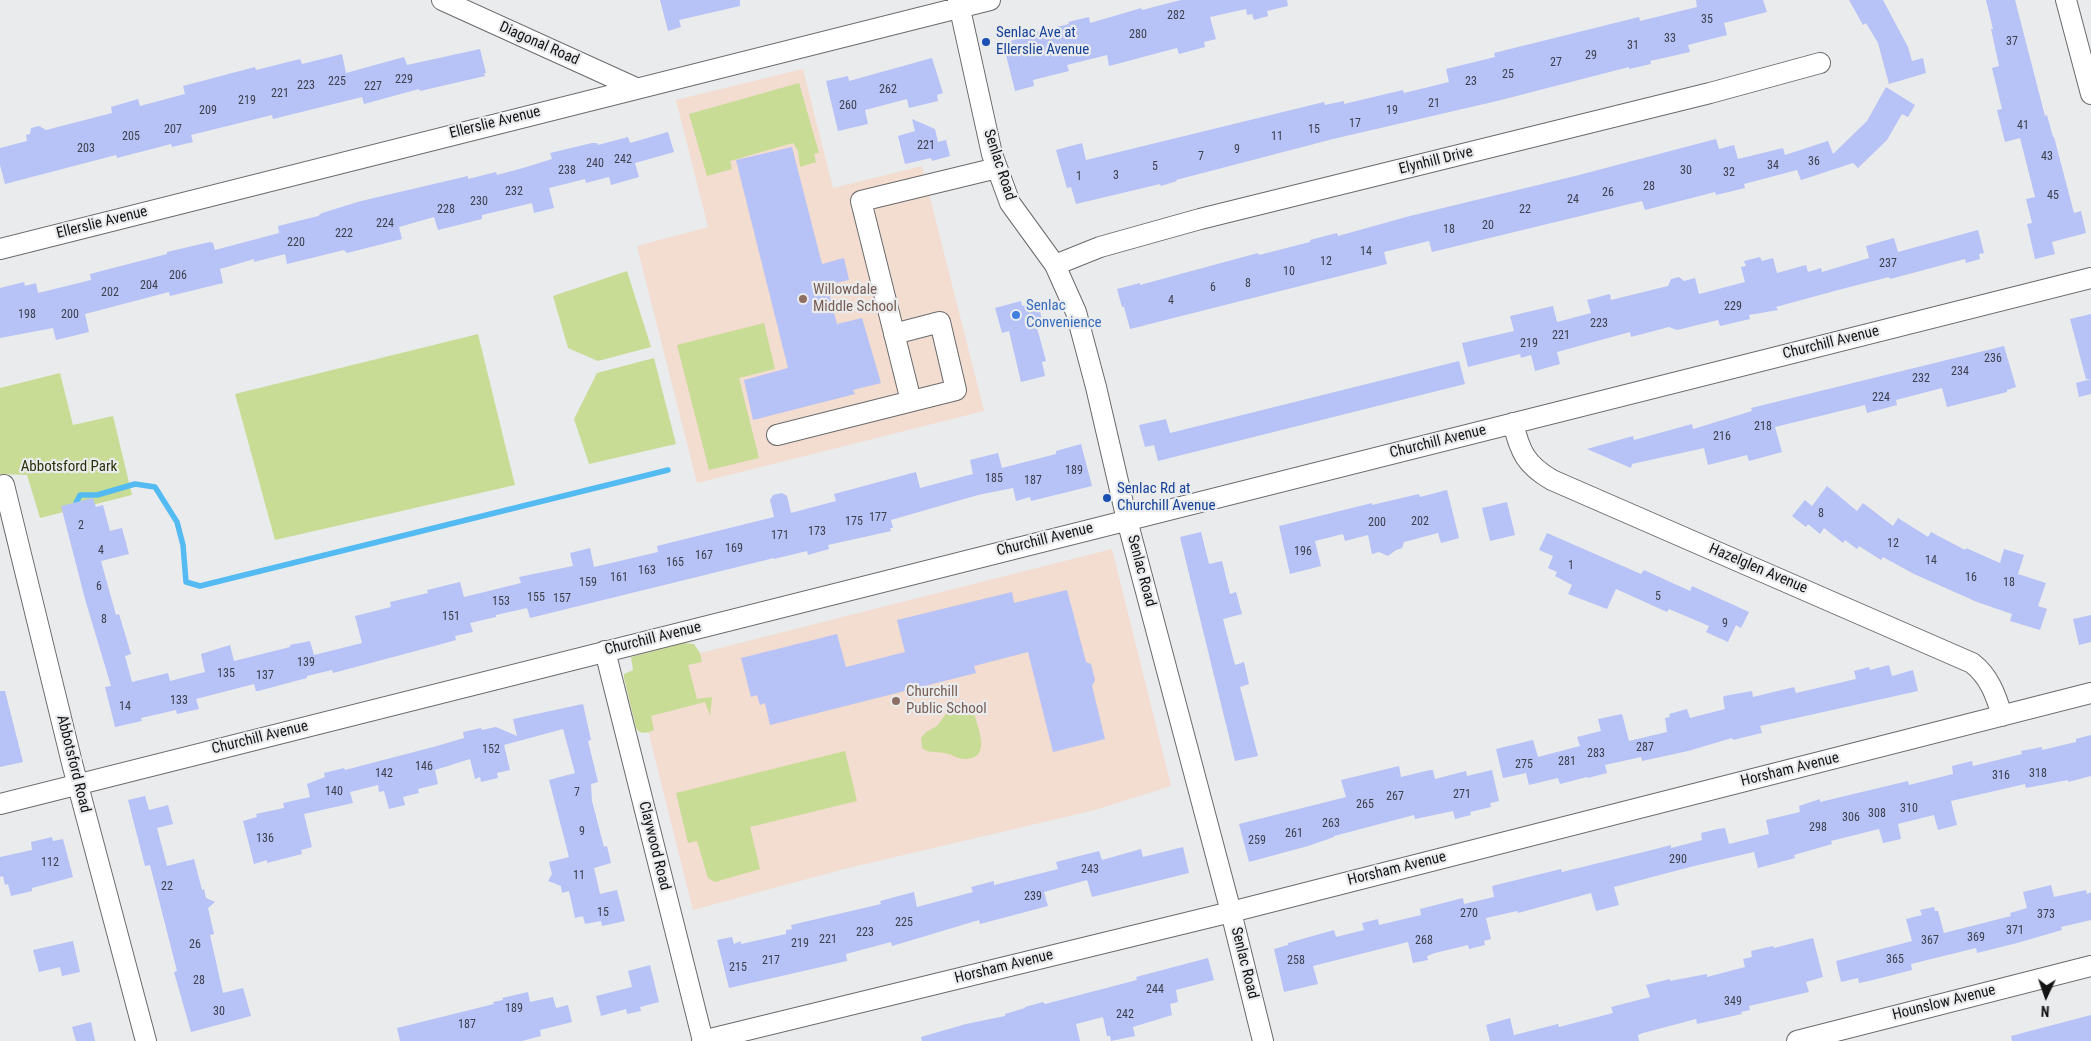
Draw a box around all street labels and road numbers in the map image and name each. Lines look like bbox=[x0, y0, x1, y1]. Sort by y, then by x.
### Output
street label: Diagonal Road bbox=[496, 18, 582, 70]
street label: Ellerslie Avenue bbox=[448, 103, 542, 143]
street label: Senlac Road bbox=[979, 127, 1019, 203]
street label: Elynhill Drive bbox=[1397, 143, 1475, 179]
street label: Ellerslie Avenue bbox=[55, 203, 149, 243]
street label: Churchill Avenue bbox=[1781, 322, 1881, 364]
street label: Churchill Avenue bbox=[1388, 421, 1488, 463]
street label: Churchill Avenue bbox=[995, 519, 1095, 561]
street label: Senlac Road bbox=[1123, 533, 1159, 609]
street label: Hazelglen Avenue bbox=[1706, 540, 1810, 598]
street label: Churchill Avenue bbox=[603, 618, 703, 660]
street label: Abbotsford Road bbox=[52, 713, 94, 815]
street label: Churchill Avenue bbox=[210, 717, 310, 759]
street label: Horsham Avenue bbox=[1739, 749, 1841, 791]
street label: Claywood Road bbox=[634, 800, 674, 892]
street label: Horsham Avenue bbox=[1346, 848, 1448, 890]
street label: Senlac Road bbox=[1226, 925, 1262, 1001]
street label: Horsham Avenue bbox=[953, 946, 1055, 988]
street label: Hounslow Avenue bbox=[1891, 982, 1997, 1024]

